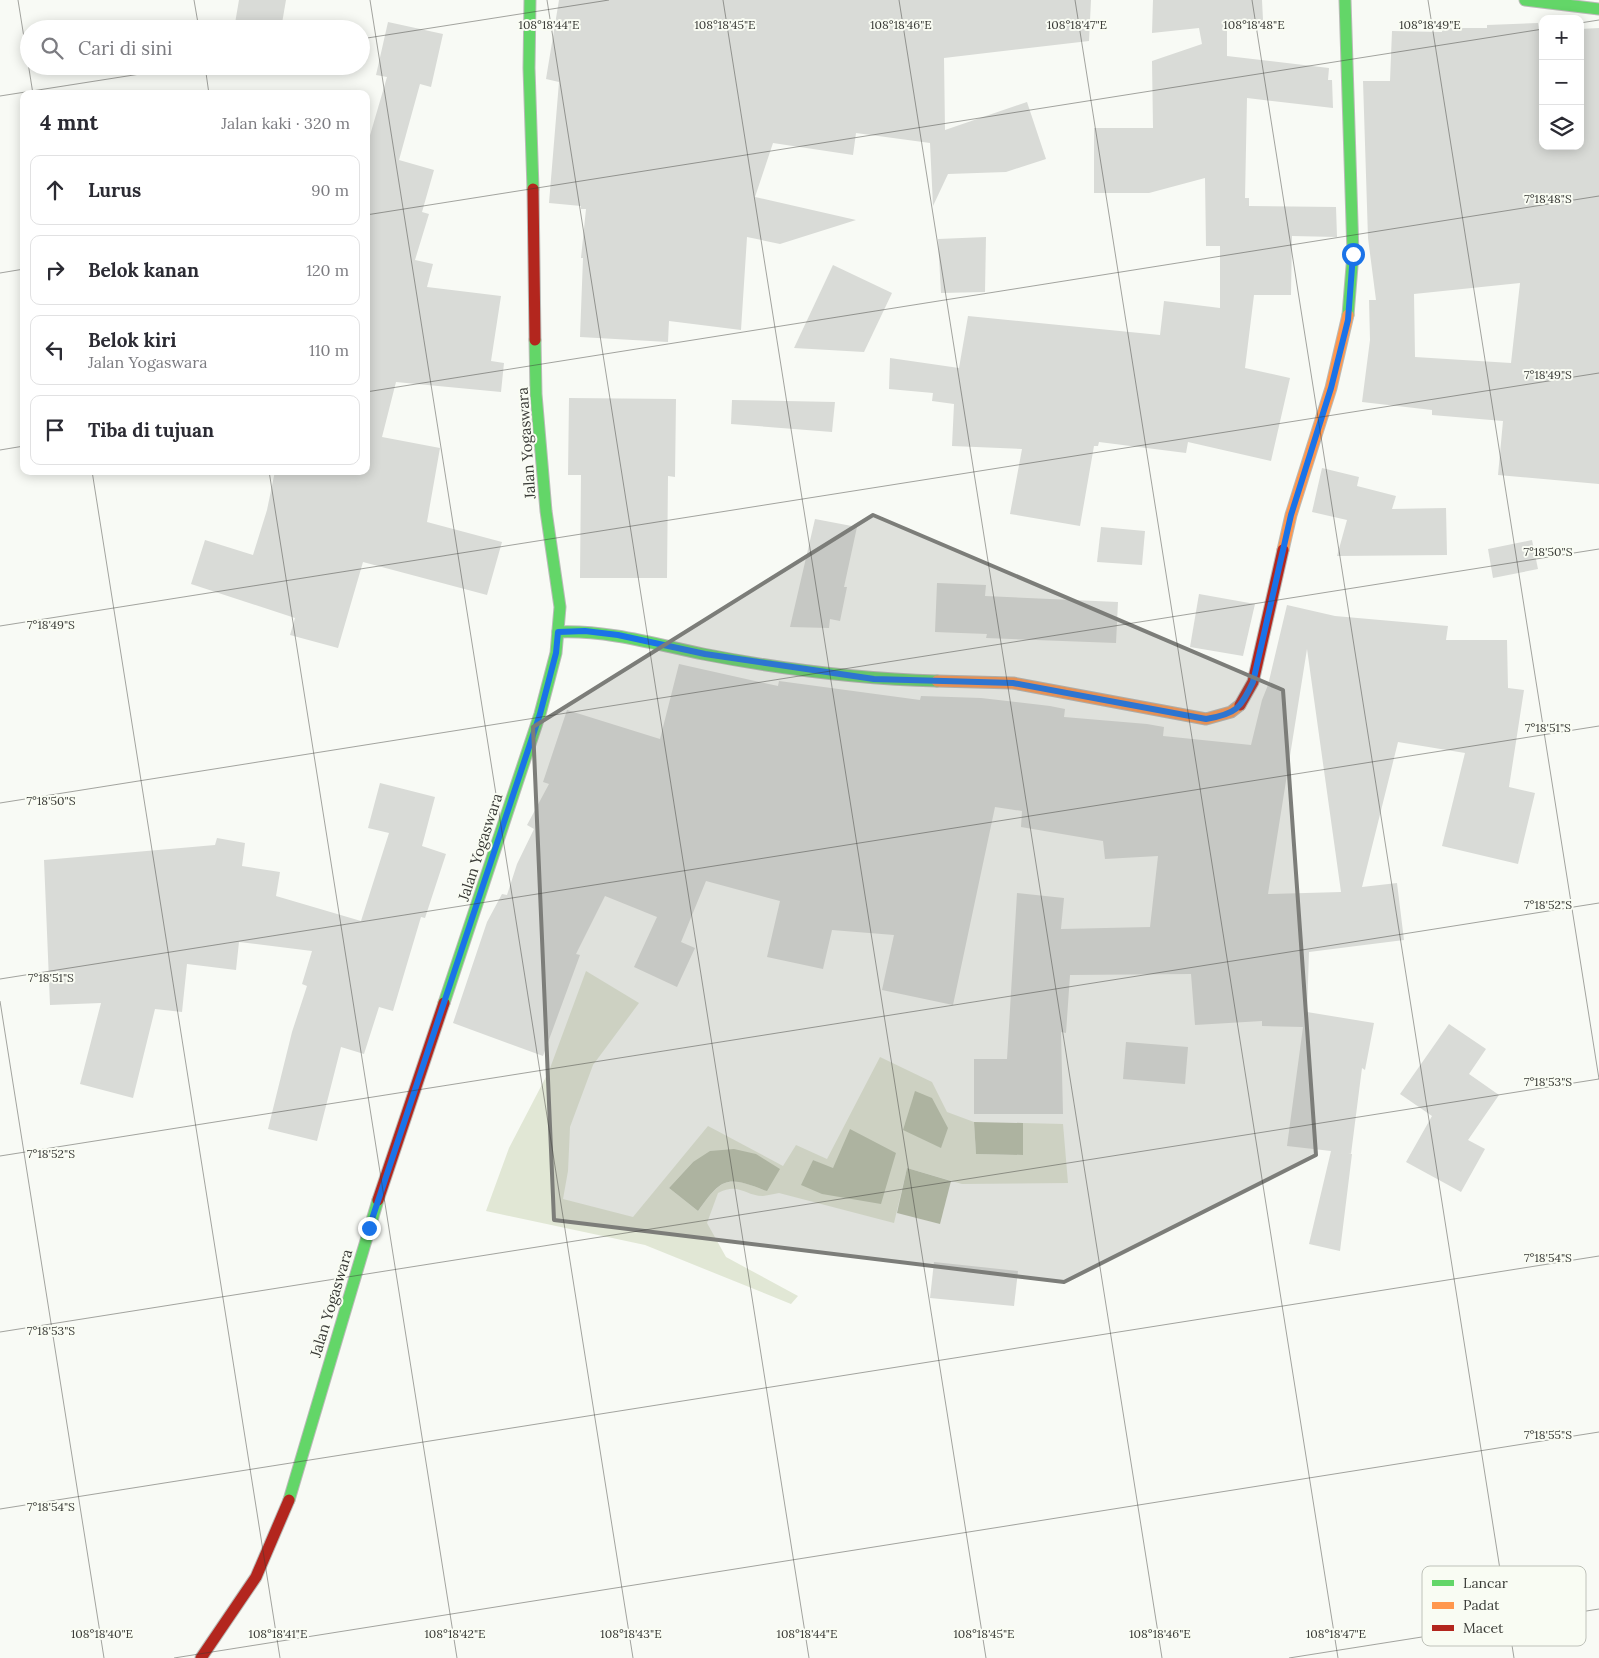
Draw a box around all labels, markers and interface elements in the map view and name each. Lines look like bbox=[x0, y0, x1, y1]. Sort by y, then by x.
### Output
map controls bbox=[1539, 15, 1584, 150]
button: + bbox=[1539, 15, 1584, 60]
text: 108°18'44"E bbox=[519, 17, 579, 32]
text: 108°18'45"E bbox=[694, 17, 756, 32]
text: 108°18'46"E bbox=[870, 17, 932, 32]
text: 108°18'47"E bbox=[1047, 17, 1107, 32]
text: 108°18'48"E bbox=[1223, 17, 1285, 32]
text: 108°18'49"E bbox=[1399, 17, 1461, 32]
search box bbox=[20, 20, 370, 75]
icon: search bbox=[38, 34, 66, 62]
text: Cari di sini bbox=[78, 36, 172, 60]
button: − bbox=[1539, 60, 1584, 105]
button: layers bbox=[1539, 105, 1584, 150]
text: 4 mnt bbox=[40, 109, 98, 136]
text: Jalan kaki · 320 m bbox=[221, 113, 350, 133]
icon: ahead bbox=[41, 176, 69, 204]
text: Lurus bbox=[88, 178, 141, 202]
text: 90 m bbox=[311, 180, 349, 200]
text: 7°18'48"S bbox=[1524, 191, 1572, 206]
route start bbox=[1342, 243, 1365, 266]
icon: right bbox=[41, 256, 69, 284]
text: Belok kanan bbox=[88, 258, 199, 282]
text: 120 m bbox=[306, 260, 349, 280]
text: Belok kiri bbox=[88, 328, 177, 352]
icon: left bbox=[41, 336, 69, 364]
text: 110 m bbox=[309, 340, 349, 360]
text: Jalan Yogaswara bbox=[88, 352, 207, 372]
text: 7°18'49"S bbox=[1524, 367, 1572, 382]
street label: Jalan Yogaswara bbox=[513, 386, 539, 500]
icon: arrive bbox=[41, 416, 69, 444]
text: Tiba di tujuan bbox=[88, 418, 214, 442]
text: 7°18'50"S bbox=[1524, 544, 1573, 559]
text: 7°18'49"S bbox=[27, 617, 75, 632]
text: 7°18'51"S bbox=[1525, 720, 1571, 735]
street label: Jalan Yogaswara bbox=[453, 791, 506, 904]
text: 7°18'50"S bbox=[27, 793, 76, 808]
text: 7°18'52"S bbox=[1524, 897, 1572, 912]
text: 7°18'51"S bbox=[28, 970, 74, 985]
text: 7°18'53"S bbox=[1524, 1074, 1572, 1089]
text: 7°18'52"S bbox=[27, 1146, 75, 1161]
route end bbox=[358, 1217, 381, 1240]
street label: Jalan Yogaswara bbox=[305, 1246, 357, 1360]
text: 7°18'54"S bbox=[1524, 1250, 1572, 1265]
text: 7°18'53"S bbox=[27, 1323, 75, 1338]
text: 7°18'55"S bbox=[1524, 1427, 1572, 1442]
text: 7°18'54"S bbox=[27, 1499, 75, 1514]
legend bbox=[1422, 1566, 1586, 1646]
text: Lancar bbox=[1463, 1574, 1508, 1592]
text: Padat bbox=[1463, 1596, 1500, 1614]
text: Macet bbox=[1463, 1619, 1504, 1637]
text: 108°18'40"E bbox=[71, 1626, 133, 1641]
text: 108°18'41"E bbox=[249, 1626, 307, 1641]
text: 108°18'42"E bbox=[424, 1626, 486, 1641]
text: 108°18'43"E bbox=[600, 1626, 662, 1641]
text: 108°18'44"E bbox=[777, 1626, 837, 1641]
text: 108°18'45"E bbox=[953, 1626, 1015, 1641]
text: 108°18'46"E bbox=[1129, 1626, 1191, 1641]
text: 108°18'47"E bbox=[1306, 1626, 1366, 1641]

